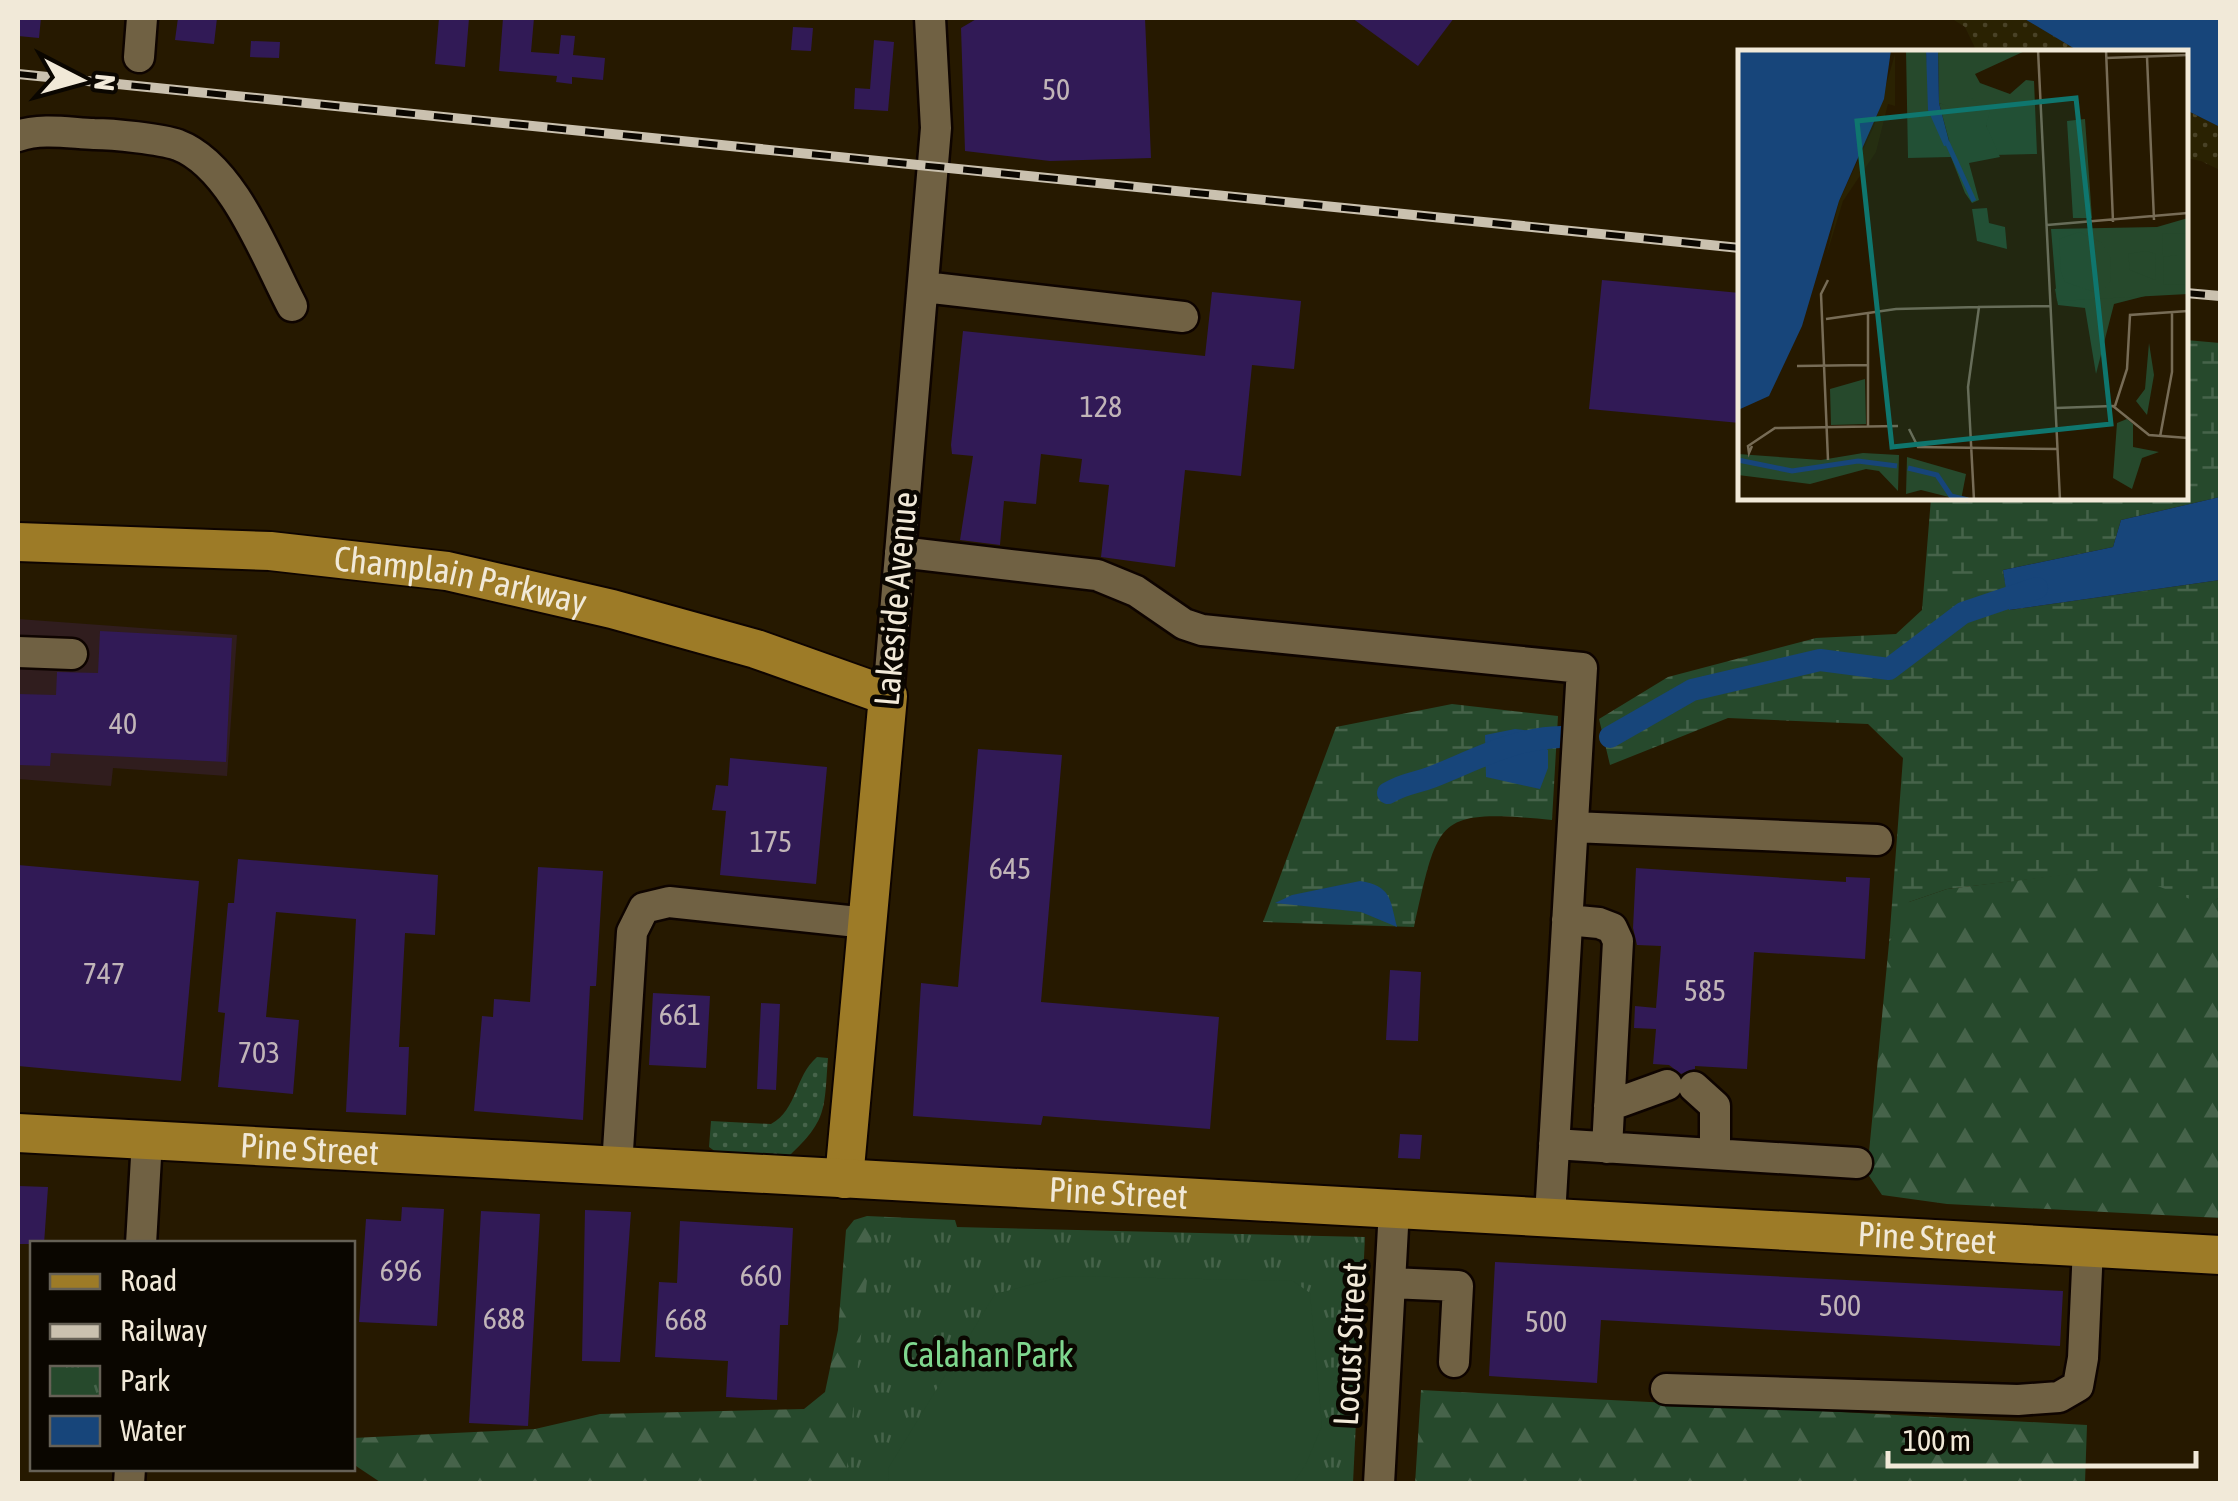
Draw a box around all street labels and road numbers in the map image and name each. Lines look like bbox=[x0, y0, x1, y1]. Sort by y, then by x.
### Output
street label: Lakeside Avenue bbox=[866, 490, 924, 708]
street label: Champlain Parkway bbox=[332, 537, 591, 622]
street label: Pine Street bbox=[239, 1124, 380, 1172]
street label: Pine Street bbox=[1048, 1168, 1189, 1216]
street label: Pine Street bbox=[1857, 1213, 1998, 1261]
street label: Locust Street bbox=[1325, 1261, 1373, 1427]

